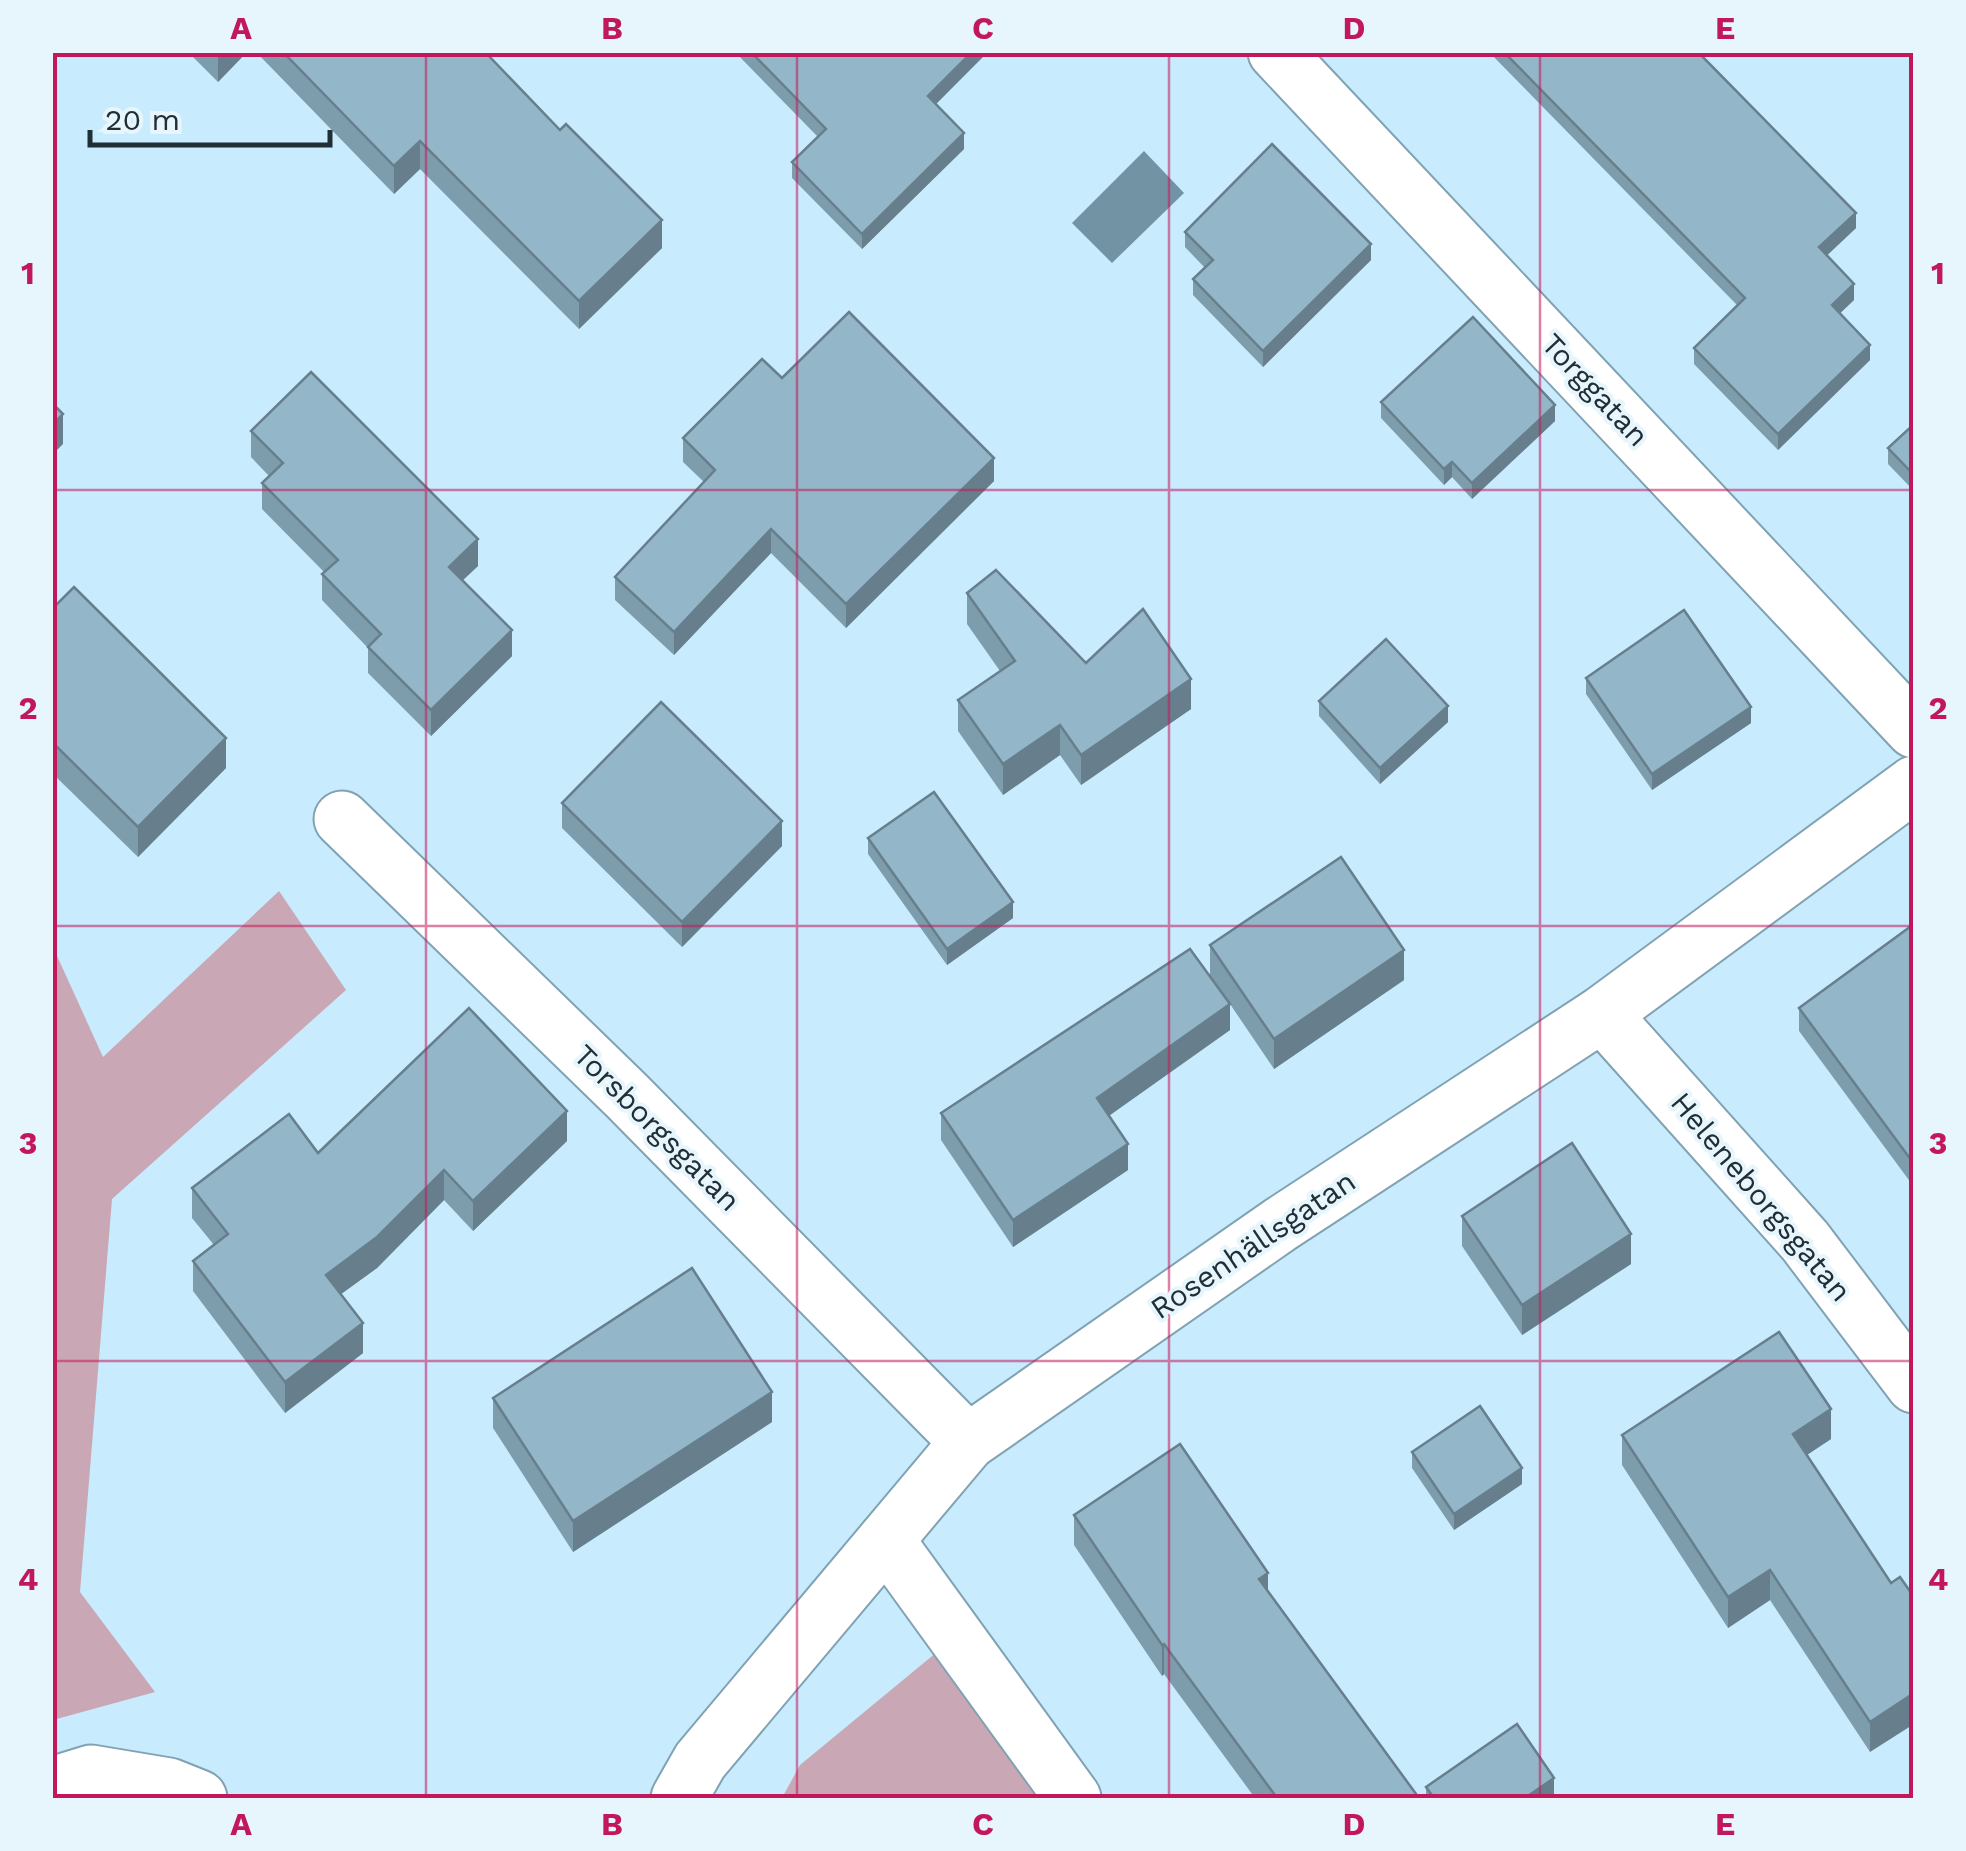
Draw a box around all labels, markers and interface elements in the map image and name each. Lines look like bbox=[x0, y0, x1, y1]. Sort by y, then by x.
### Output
text: A bbox=[230, 9, 252, 47]
text: B bbox=[601, 9, 623, 47]
text: C bbox=[972, 9, 994, 47]
text: D bbox=[1343, 9, 1365, 47]
text: E bbox=[1715, 9, 1735, 47]
scale bar bbox=[90, 85, 330, 147]
text: 20 m bbox=[105, 102, 180, 137]
text: 1 bbox=[21, 254, 35, 292]
text: 1 bbox=[1931, 254, 1945, 292]
street label: Torggatan bbox=[1535, 326, 1656, 453]
text: 2 bbox=[18, 689, 38, 727]
text: 2 bbox=[1928, 689, 1948, 727]
street label: Torsborgsgatan bbox=[567, 1037, 748, 1218]
street label: Heleneborgsgatan bbox=[1664, 1085, 1859, 1308]
text: 3 bbox=[19, 1124, 37, 1162]
text: 3 bbox=[1929, 1124, 1947, 1162]
street label: Rosenhällsgatan bbox=[1144, 1163, 1362, 1326]
text: 4 bbox=[18, 1560, 38, 1598]
text: 4 bbox=[1928, 1560, 1948, 1598]
text: A bbox=[230, 1805, 252, 1843]
text: B bbox=[601, 1805, 623, 1843]
text: C bbox=[972, 1805, 994, 1843]
text: D bbox=[1343, 1805, 1365, 1843]
text: E bbox=[1715, 1805, 1735, 1843]

